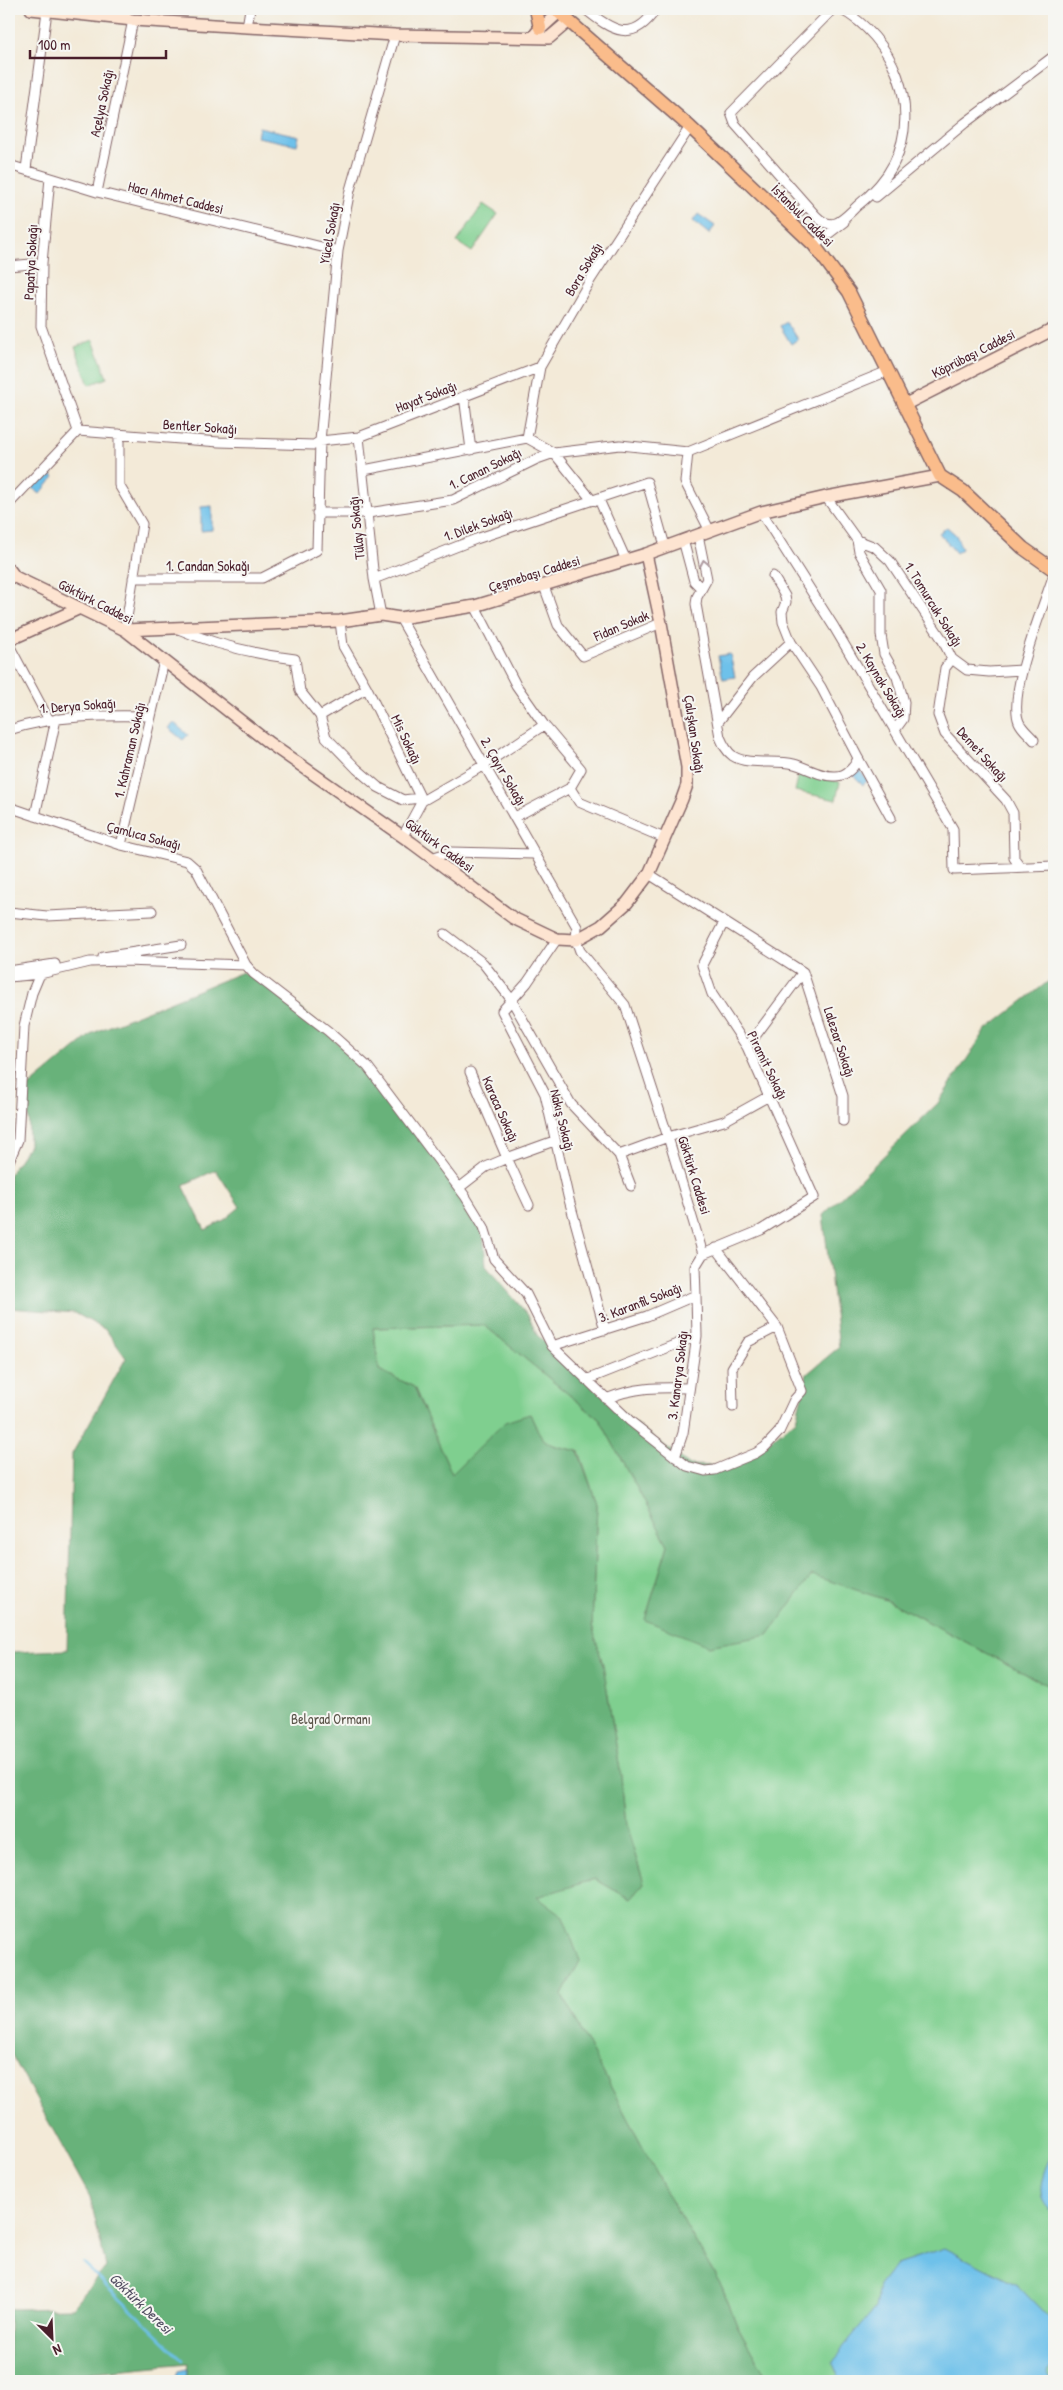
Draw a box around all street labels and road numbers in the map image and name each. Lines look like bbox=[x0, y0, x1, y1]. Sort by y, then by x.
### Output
street label: Açelya Sokağı bbox=[85, 67, 118, 139]
street label: Hacı Ahmet Caddesi bbox=[126, 176, 226, 218]
street label: İstanbul Caddesi bbox=[767, 179, 839, 251]
street label: Yücel Sokağı bbox=[314, 201, 345, 266]
street label: Papatya Sokağı bbox=[19, 224, 42, 300]
street label: Bora Sokağı bbox=[560, 239, 607, 300]
street label: Köprübaşı Caddesi bbox=[928, 324, 1018, 383]
street label: Hayat Sokağı bbox=[393, 376, 460, 417]
street label: Bentler Sokağı bbox=[162, 414, 238, 439]
street label: 1. Canan Sokağı bbox=[446, 442, 525, 495]
street label: Tülay Sokağı bbox=[343, 495, 370, 560]
street label: 1. Dilek Sokağı bbox=[441, 503, 515, 546]
street label: Çeşmebaşı Caddesi bbox=[486, 550, 582, 596]
street label: 1. Candan Sokağı bbox=[166, 556, 250, 576]
street label: 1. Tomurcuk Sokağı bbox=[899, 558, 968, 651]
street label: Göktürk Caddesi bbox=[56, 574, 136, 628]
street label: Fidan Sokak bbox=[590, 605, 652, 645]
street label: 2. Kaynak Sokağı bbox=[851, 639, 912, 722]
street label: 1. Derya Sokağı bbox=[39, 693, 117, 718]
street label: Çalışkan Sokağı bbox=[679, 694, 710, 775]
street label: 1. Kahraman Sokağı bbox=[109, 700, 150, 800]
street label: Mis Sokağı bbox=[386, 711, 427, 767]
street label: Demet Sokağı bbox=[952, 722, 1013, 786]
street label: 2. Çayır Sokağı bbox=[476, 733, 531, 809]
street label: Göktürk Caddesi bbox=[402, 813, 478, 877]
street label: Çamlıca Sokağı bbox=[104, 816, 183, 855]
street label: Lalezar Sokağı bbox=[819, 1004, 860, 1080]
street label: Piramit Sokağı bbox=[742, 1028, 793, 1103]
street label: Karaca Sokağı bbox=[477, 1073, 524, 1146]
street label: Nakış Sokağı bbox=[545, 1087, 580, 1153]
street label: Göktürk Caddesi bbox=[674, 1133, 716, 1217]
street label: 3. Karanfil Sokağı bbox=[596, 1277, 685, 1328]
street label: 3. Kanarya Sokağı bbox=[662, 1329, 693, 1421]

